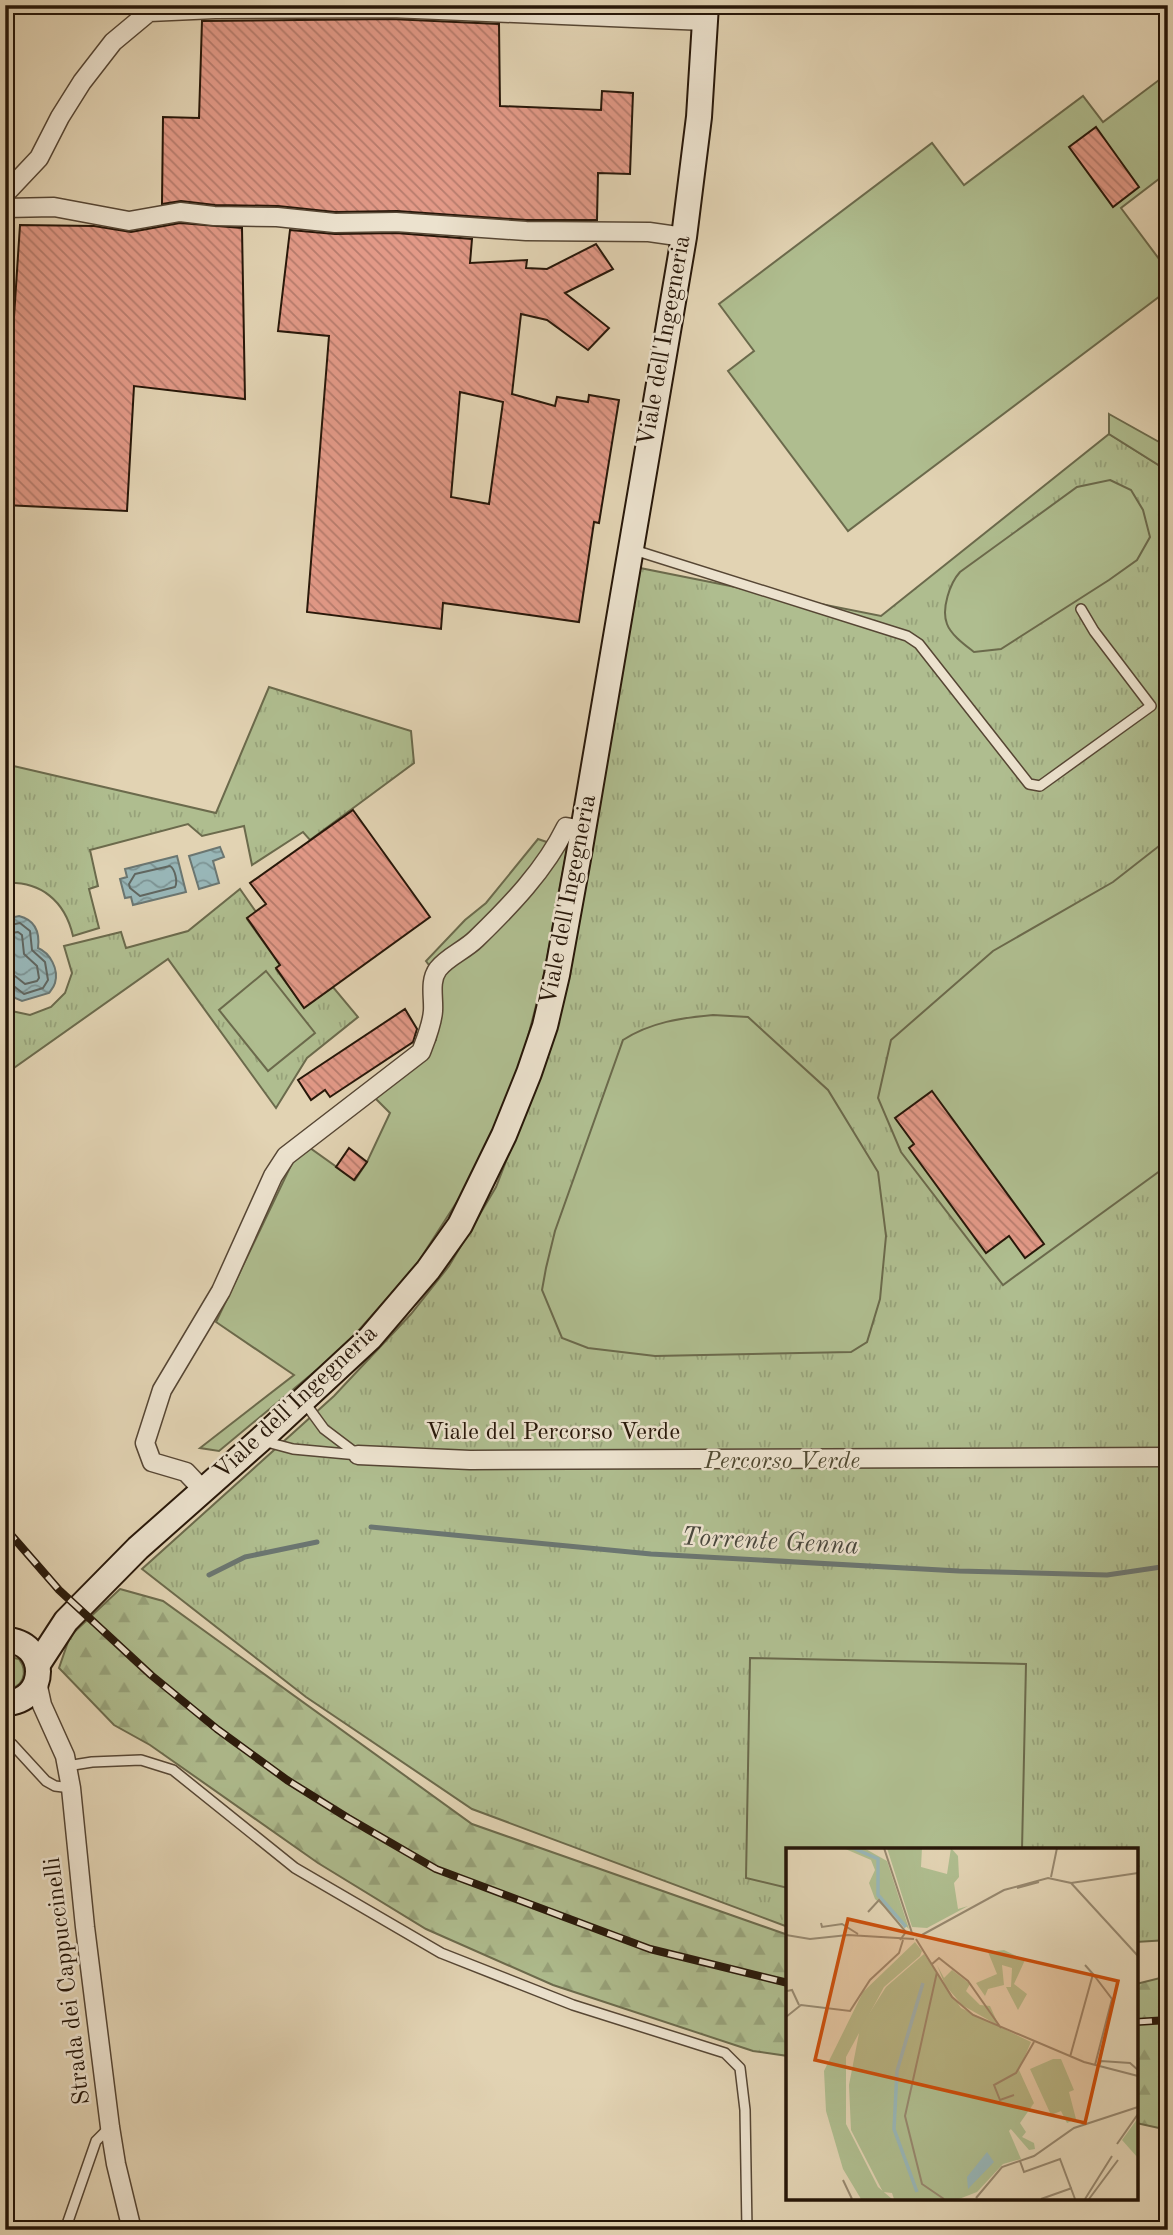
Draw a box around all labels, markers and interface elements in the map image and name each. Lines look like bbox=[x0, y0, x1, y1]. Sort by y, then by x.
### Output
street label: Viale dell'Ingegneria bbox=[635, 233, 695, 448]
street label: Viale dell'Ingegneria bbox=[537, 793, 601, 1007]
street label: Viale dell'Ingegneria bbox=[210, 1321, 383, 1485]
street label: Viale del Percorso Verde bbox=[426, 1421, 680, 1445]
park label: Percorso Verde bbox=[703, 1450, 860, 1474]
water label: Torrente Genna bbox=[681, 1524, 859, 1560]
inset map bbox=[786, 1848, 1138, 2200]
street label: Strada dei Cappuccinelli bbox=[41, 1856, 95, 2106]

